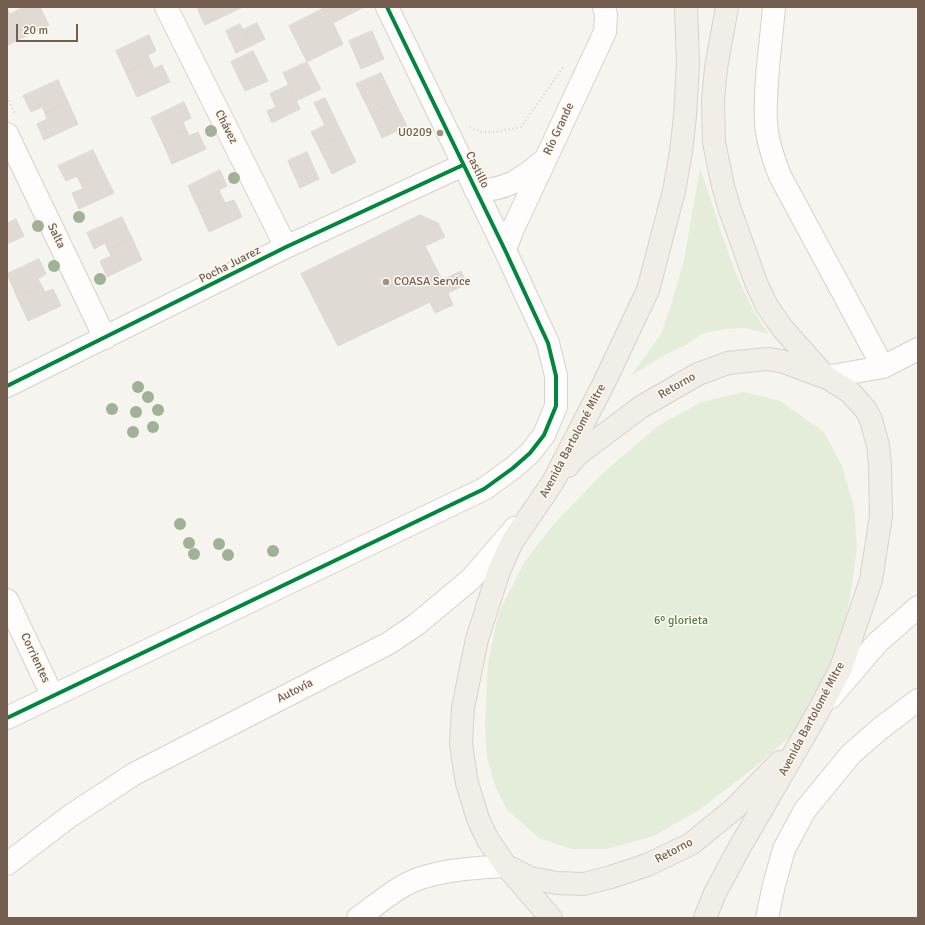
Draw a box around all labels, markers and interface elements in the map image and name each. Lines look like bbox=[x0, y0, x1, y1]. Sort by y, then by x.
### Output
scale bar bbox=[18, 16, 80, 42]
text: 20 m bbox=[23, 23, 48, 38]
street label: Río Grande bbox=[541, 100, 577, 158]
street label: Chávez bbox=[211, 108, 241, 146]
place label: U0209 bbox=[398, 126, 432, 140]
marker: U0209 bbox=[435, 128, 445, 138]
street label: Castillo bbox=[462, 149, 492, 191]
street label: Salta bbox=[44, 221, 68, 251]
street label: Pocha Juarez bbox=[197, 243, 263, 287]
place label: COASA Service bbox=[394, 275, 470, 289]
marker: COASA Service bbox=[381, 277, 391, 287]
street label: Retorno bbox=[656, 370, 698, 402]
street label: Avenida Bartolomé Mitre bbox=[537, 382, 609, 500]
park label: 6º glorieta bbox=[654, 614, 708, 628]
street label: Corrientes bbox=[17, 631, 53, 685]
street label: Avenida Bartolomé Mitre bbox=[776, 660, 848, 778]
street label: Autovía bbox=[274, 676, 316, 706]
street label: Retorno bbox=[653, 835, 695, 867]

